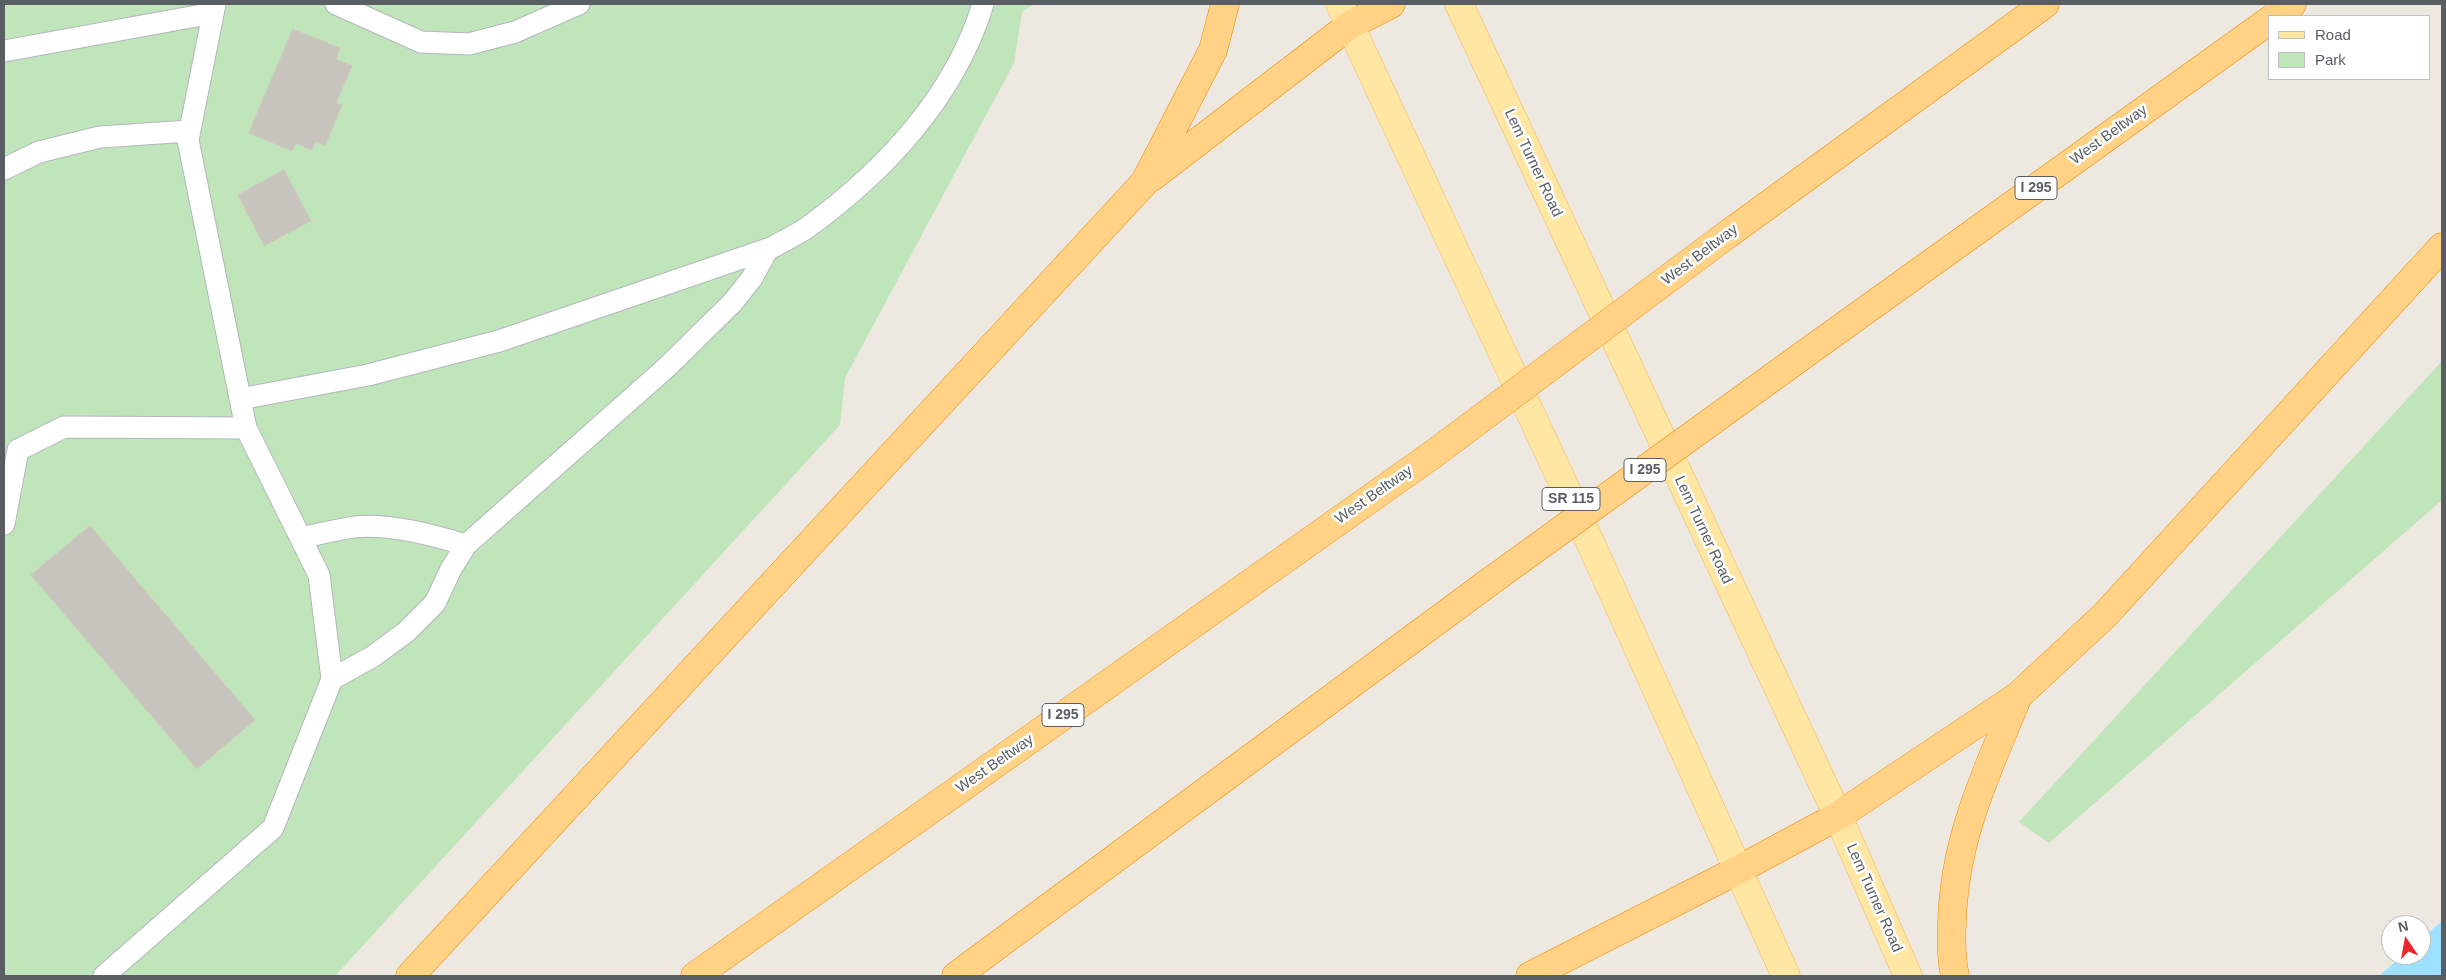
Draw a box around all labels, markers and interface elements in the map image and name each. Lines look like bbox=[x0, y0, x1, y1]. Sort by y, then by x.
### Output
legend bbox=[2268, 15, 2431, 80]
text: Road bbox=[2315, 26, 2351, 43]
text: Park bbox=[2315, 51, 2346, 68]
street label: West Beltway bbox=[2067, 101, 2151, 169]
street label: Lem Turner Road bbox=[1500, 106, 1566, 220]
road number: I 295 bbox=[2015, 177, 2057, 200]
street label: West Beltway bbox=[1658, 221, 1742, 289]
road number: I 295 bbox=[1624, 458, 1666, 482]
street label: West Beltway bbox=[1332, 462, 1416, 528]
street label: Lem Turner Road bbox=[1670, 473, 1736, 587]
road number: SR 115 bbox=[1542, 488, 1600, 510]
road number: I 295 bbox=[1042, 704, 1084, 726]
street label: West Beltway bbox=[953, 731, 1037, 797]
street label: Lem Turner Road bbox=[1842, 841, 1906, 955]
north arrow bbox=[2381, 915, 2431, 965]
text: N bbox=[2396, 917, 2410, 935]

